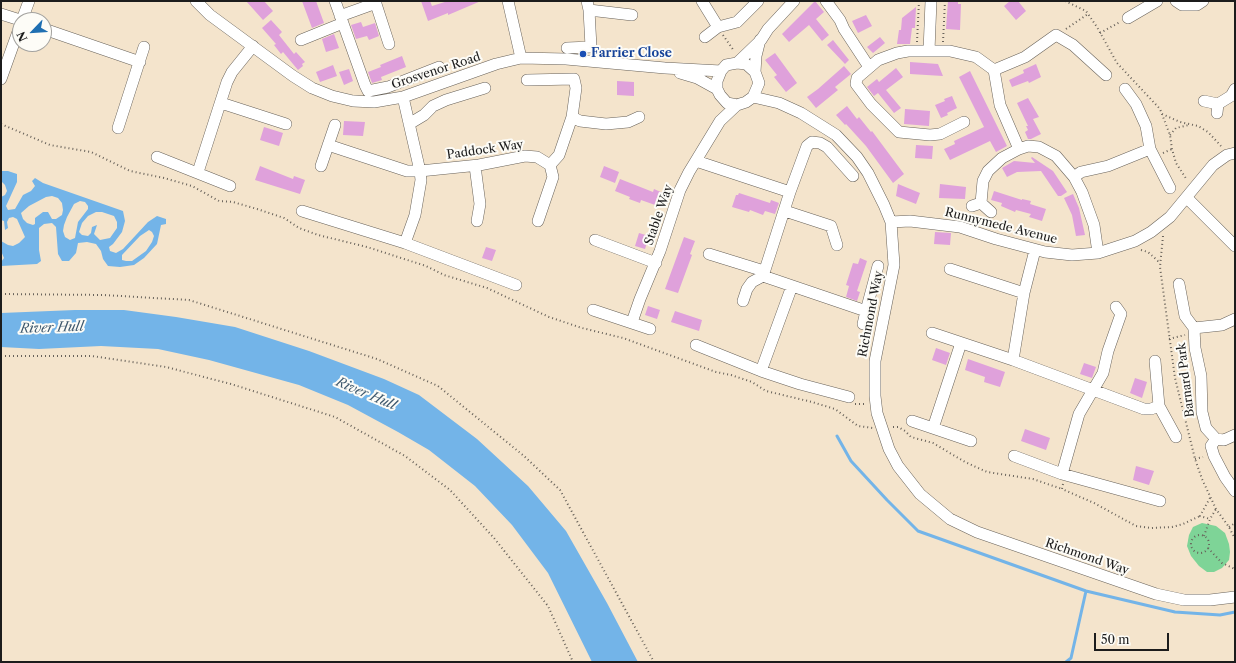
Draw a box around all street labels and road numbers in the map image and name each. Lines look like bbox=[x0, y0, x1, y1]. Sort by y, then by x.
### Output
street label: Grosvenor Road bbox=[390, 50, 482, 92]
street label: Paddock Way bbox=[446, 137, 524, 163]
street label: Stable Way bbox=[642, 183, 676, 247]
street label: Runnymede Avenue bbox=[943, 205, 1059, 247]
street label: Richmond Way bbox=[856, 270, 886, 358]
street label: Barnard Park bbox=[1174, 342, 1198, 418]
street label: Richmond Way bbox=[1043, 536, 1131, 578]

